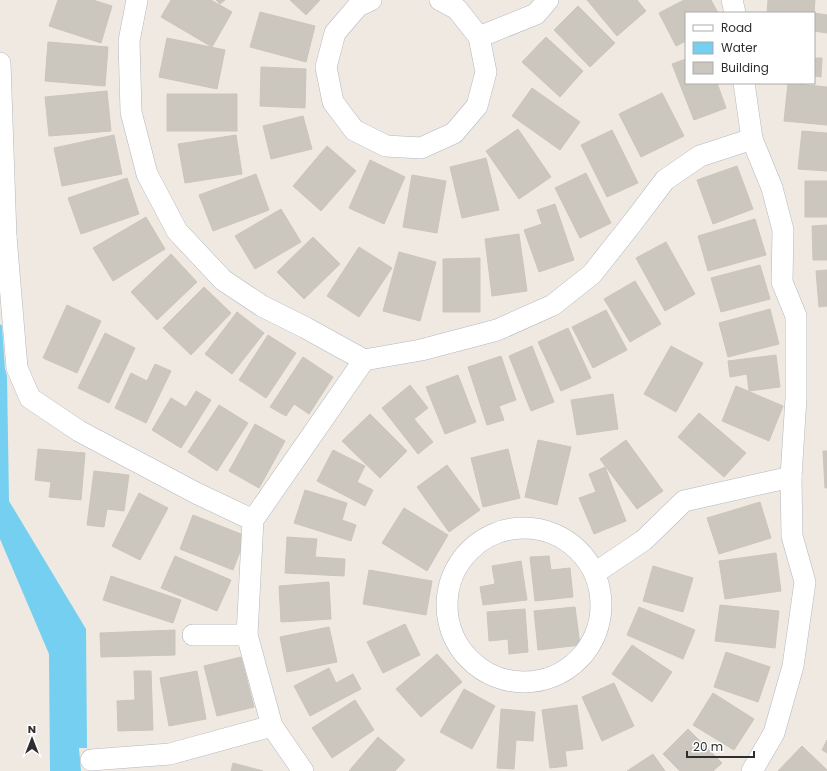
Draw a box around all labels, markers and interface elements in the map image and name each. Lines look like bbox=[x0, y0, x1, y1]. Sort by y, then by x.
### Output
legend bbox=[685, 12, 815, 84]
text: Road bbox=[721, 19, 752, 36]
text: Water bbox=[721, 39, 758, 56]
text: Building bbox=[721, 59, 769, 76]
north arrow bbox=[12, 719, 52, 759]
text: N bbox=[28, 721, 36, 737]
scale bar bbox=[687, 733, 754, 759]
text: 20 m bbox=[693, 738, 723, 755]

